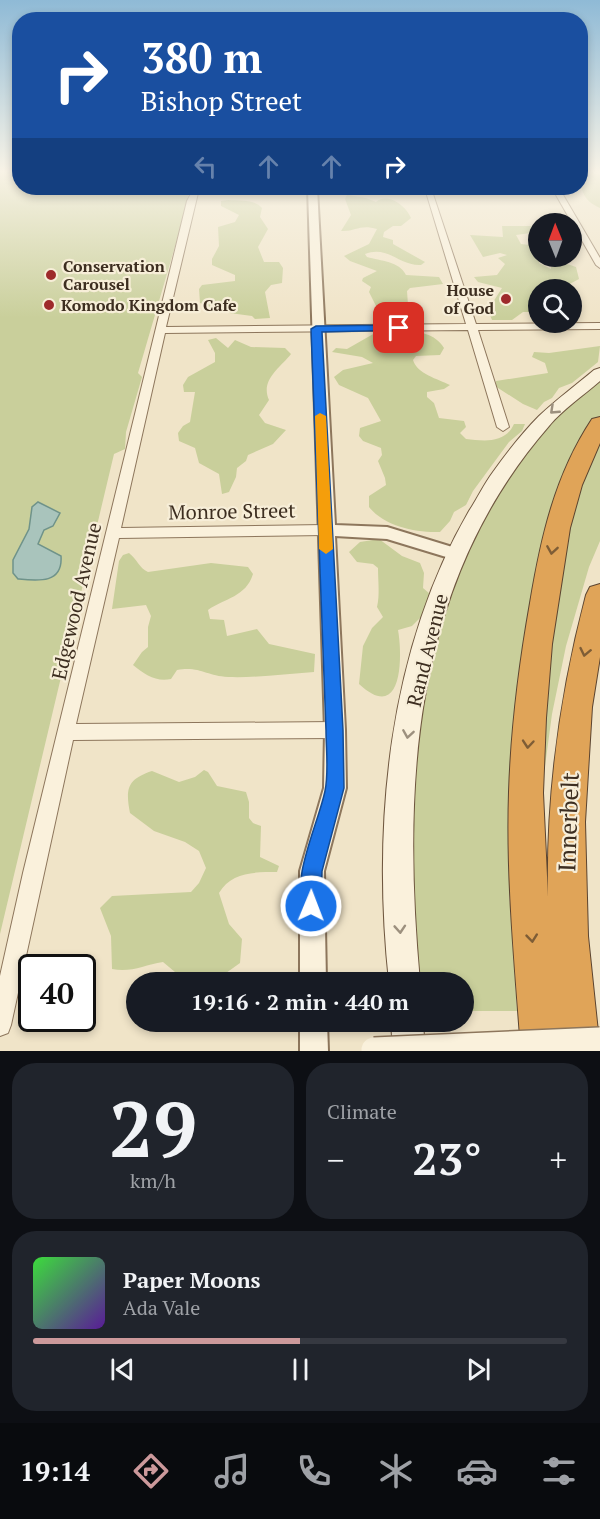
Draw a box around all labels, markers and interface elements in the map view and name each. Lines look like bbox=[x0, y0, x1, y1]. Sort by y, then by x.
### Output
text: 380 m bbox=[141, 29, 262, 85]
icon: right bbox=[42, 36, 120, 114]
text: Bishop Street bbox=[141, 83, 302, 119]
icon: left bbox=[189, 150, 222, 183]
icon: ahead bbox=[252, 150, 285, 183]
icon: ahead bbox=[315, 150, 348, 183]
icon: right bbox=[378, 150, 411, 183]
north arrow bbox=[528, 213, 582, 267]
map controls bbox=[528, 213, 582, 333]
place label: Conservation Carousel bbox=[63, 255, 166, 295]
marker: Conservation Carousel bbox=[44, 268, 58, 282]
place label: House of God bbox=[444, 279, 494, 319]
button: search bbox=[528, 279, 582, 333]
marker: House of God bbox=[499, 292, 513, 306]
place label: Komodo Kingdom Cafe bbox=[61, 294, 237, 316]
marker: Komodo Kingdom Cafe bbox=[42, 298, 56, 312]
pin bbox=[373, 302, 424, 353]
icon: arrive bbox=[382, 311, 415, 344]
one-way arrow bbox=[551, 403, 561, 414]
street label: Monroe Street bbox=[168, 496, 296, 526]
street label: Edgewood Avenue bbox=[45, 520, 107, 682]
one-way arrow bbox=[546, 545, 559, 555]
street label: Rand Avenue bbox=[400, 591, 454, 709]
one-way arrow bbox=[580, 646, 593, 656]
one-way arrow bbox=[402, 729, 414, 739]
one-way arrow bbox=[522, 739, 535, 748]
street label: Innerbelt bbox=[550, 772, 586, 872]
position arrow bbox=[279, 874, 343, 938]
one-way arrow bbox=[393, 924, 406, 933]
one-way arrow bbox=[525, 934, 538, 943]
speed limit sign: 40 bbox=[18, 954, 96, 1032]
text: 19:16 · 2 min · 440 m bbox=[191, 987, 409, 1016]
text: 29 bbox=[109, 1076, 197, 1179]
text: Climate bbox=[327, 1098, 397, 1125]
text: 23° bbox=[412, 1128, 482, 1188]
text: − bbox=[327, 1138, 345, 1181]
text: + bbox=[549, 1138, 567, 1181]
text: km/h bbox=[130, 1167, 176, 1194]
text: Paper Moons bbox=[123, 1265, 261, 1294]
text: Ada Vale bbox=[123, 1294, 200, 1321]
icon: previous bbox=[106, 1353, 139, 1386]
icon: pause bbox=[284, 1353, 317, 1386]
icon: next bbox=[462, 1353, 495, 1386]
icon: directions bbox=[130, 1450, 172, 1492]
icon: music bbox=[211, 1450, 253, 1492]
icon: phone bbox=[293, 1450, 335, 1492]
icon: climate bbox=[375, 1450, 417, 1492]
icon: car bbox=[456, 1450, 498, 1492]
icon: filters bbox=[538, 1450, 580, 1492]
text: 19:14 bbox=[20, 1453, 90, 1489]

